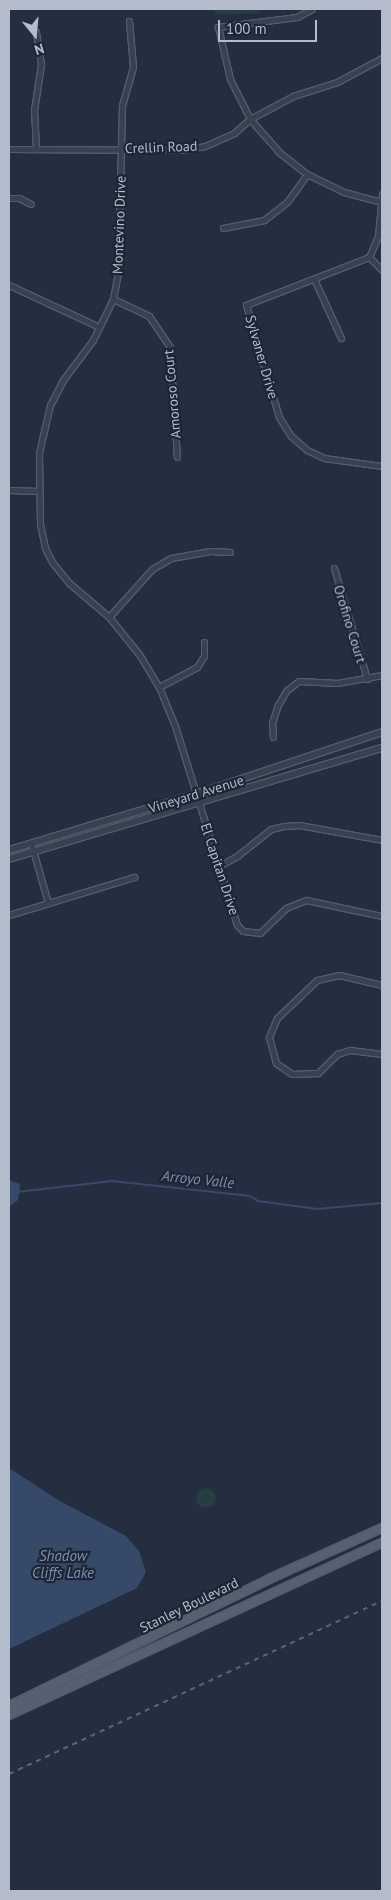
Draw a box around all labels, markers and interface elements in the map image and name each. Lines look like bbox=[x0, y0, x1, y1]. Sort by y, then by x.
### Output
north arrow bbox=[10, 10, 60, 60]
scale bar bbox=[221, 10, 320, 42]
text: 100 m bbox=[226, 19, 267, 38]
text: N bbox=[32, 39, 46, 59]
street label: Crellin Road bbox=[124, 137, 198, 157]
street label: Montevino Drive bbox=[109, 176, 129, 274]
street label: Sylvaner Drive bbox=[242, 313, 282, 401]
street label: Amoroso Court bbox=[160, 349, 184, 439]
street label: Orofino Court bbox=[330, 583, 370, 665]
street label: Vineyard Avenue bbox=[146, 771, 246, 817]
street label: El Capitan Drive bbox=[197, 821, 243, 917]
water label: Arroyo Valle bbox=[161, 1166, 235, 1192]
water label: Shadow Cliffs Lake bbox=[32, 1546, 94, 1581]
street label: Stanley Boulevard bbox=[137, 1574, 241, 1636]

